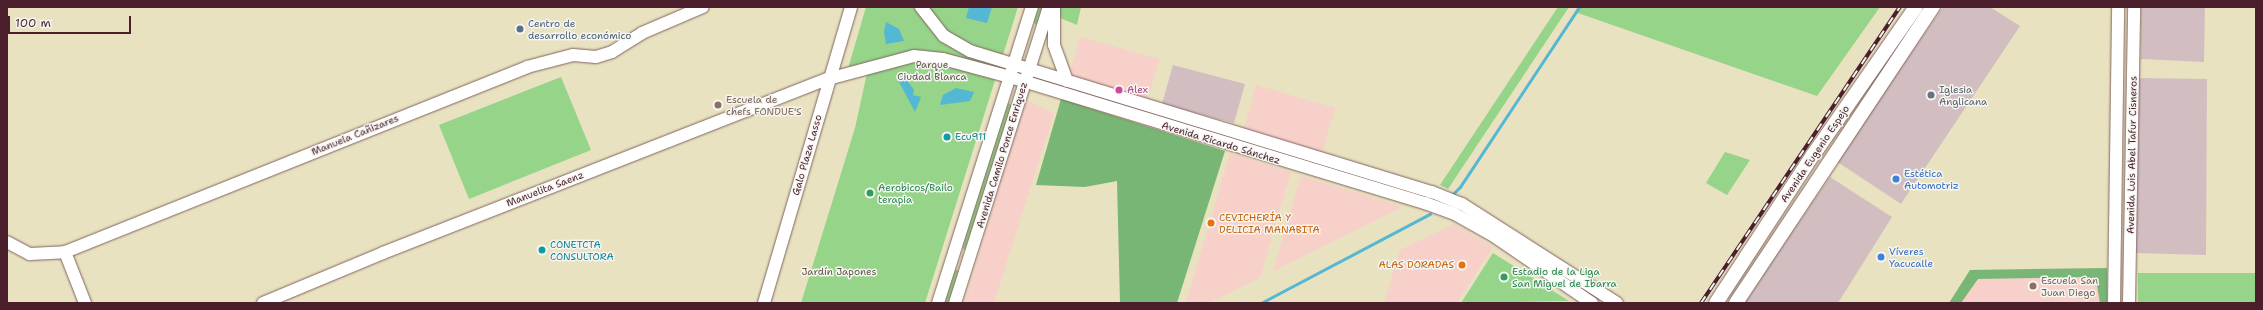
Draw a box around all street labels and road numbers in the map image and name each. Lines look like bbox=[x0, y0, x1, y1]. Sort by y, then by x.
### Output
street label: Avenida Luis Abel Tafur Cisneros bbox=[2125, 76, 2139, 234]
street label: Avenida Camilo Ponce Enriquez bbox=[974, 81, 1030, 229]
street label: Avenida Eugenio Espejo bbox=[1778, 103, 1852, 205]
street label: Manuela Cañizares bbox=[310, 112, 400, 158]
street label: Galo Plaza Lasso bbox=[790, 113, 824, 197]
street label: Avenida Ricardo Sánchez bbox=[1160, 119, 1282, 167]
street label: Manuelita Saenz bbox=[505, 169, 585, 209]

